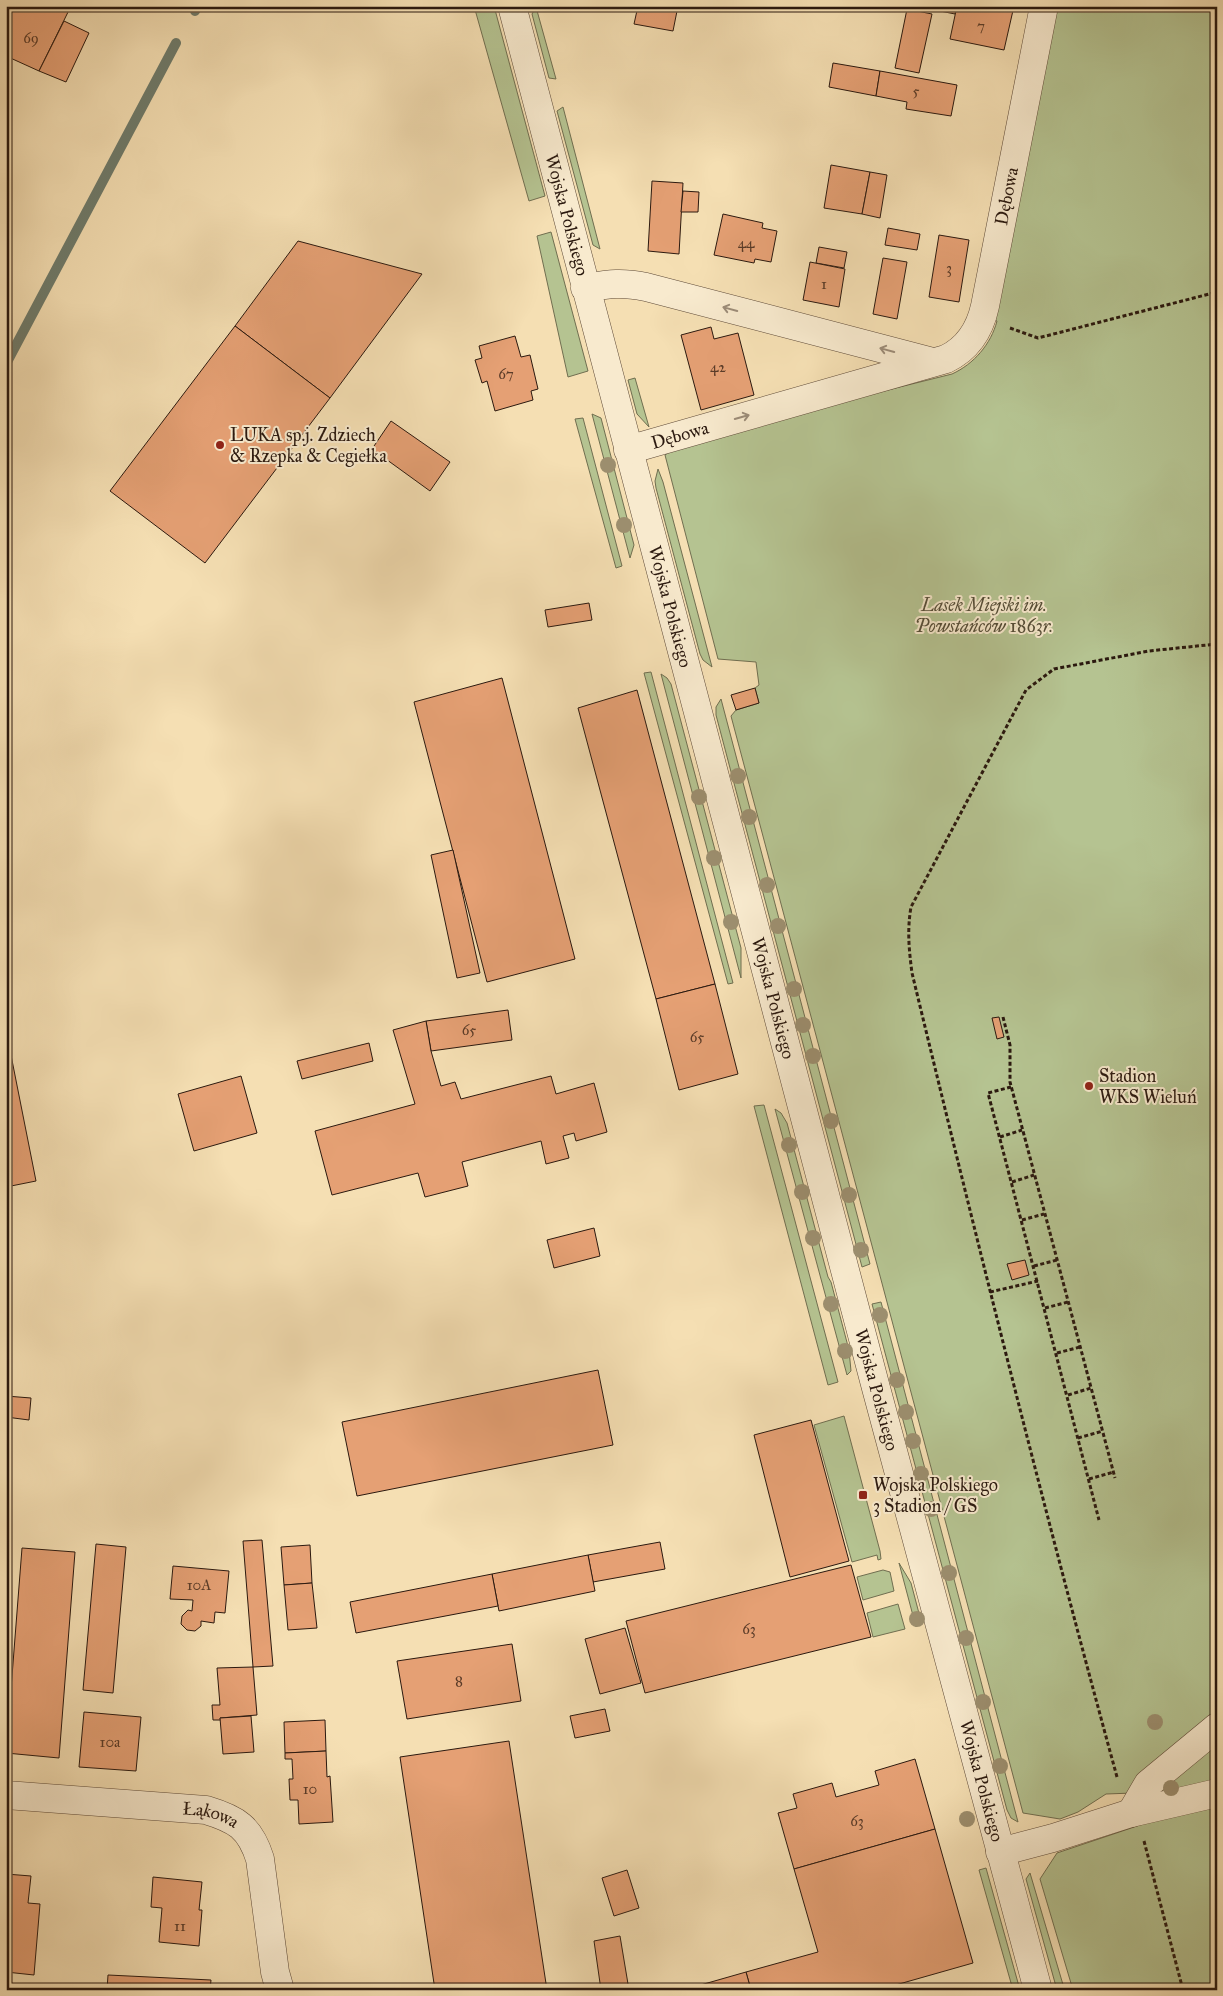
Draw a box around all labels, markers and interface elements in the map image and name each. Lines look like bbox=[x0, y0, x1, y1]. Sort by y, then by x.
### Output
house number: 7 bbox=[977, 17, 985, 35]
house number: 69 bbox=[23, 29, 39, 47]
house number: 5 bbox=[913, 82, 920, 100]
street label: Wojska Polskiego bbox=[540, 152, 594, 278]
street label: Dębowa bbox=[990, 165, 1023, 227]
house number: 44 bbox=[738, 234, 755, 252]
house number: 3 bbox=[946, 259, 952, 277]
house number: 1 bbox=[821, 275, 827, 293]
one-way arrow bbox=[722, 303, 738, 313]
one-way arrow bbox=[879, 345, 895, 354]
house number: 42 bbox=[710, 358, 726, 376]
house number: 67 bbox=[498, 365, 514, 383]
one-way arrow bbox=[734, 412, 750, 422]
street label: Dębowa bbox=[649, 416, 712, 454]
place label: LUKA sp.j. Zdziech & Rzepka & Cegiełka bbox=[230, 424, 387, 468]
marker: LUKA sp.j. Zdziech & Rzepka & Cegiełka bbox=[214, 439, 226, 451]
street label: Wojska Polskiego bbox=[644, 543, 697, 670]
park label: Lasek Miejski im. Powstańców 1863r. bbox=[915, 594, 1053, 637]
street label: Wojska Polskiego bbox=[747, 935, 800, 1061]
house number: 65 bbox=[462, 1021, 476, 1039]
house number: 65 bbox=[690, 1028, 704, 1046]
place label: Stadion WKS Wieluń bbox=[1099, 1065, 1197, 1108]
marker: Stadion WKS Wieluń bbox=[1083, 1080, 1095, 1092]
street label: Wojska Polskiego bbox=[850, 1326, 903, 1453]
place label: Wojska Polskiego 3 Stadion / GS bbox=[873, 1474, 998, 1517]
marker: Wojska Polskiego 3 Stadion / GS bbox=[857, 1489, 869, 1501]
house number: 10A bbox=[187, 1576, 211, 1594]
house number: 63 bbox=[742, 1620, 756, 1638]
house number: 8 bbox=[455, 1672, 463, 1690]
street label: Wojska Polskiego bbox=[955, 1718, 1009, 1844]
house number: 10a bbox=[100, 1733, 121, 1751]
house number: 10 bbox=[303, 1780, 317, 1798]
street label: Łąkowa bbox=[182, 1797, 243, 1833]
house number: 63 bbox=[850, 1812, 864, 1830]
house number: 11 bbox=[174, 1917, 186, 1935]

